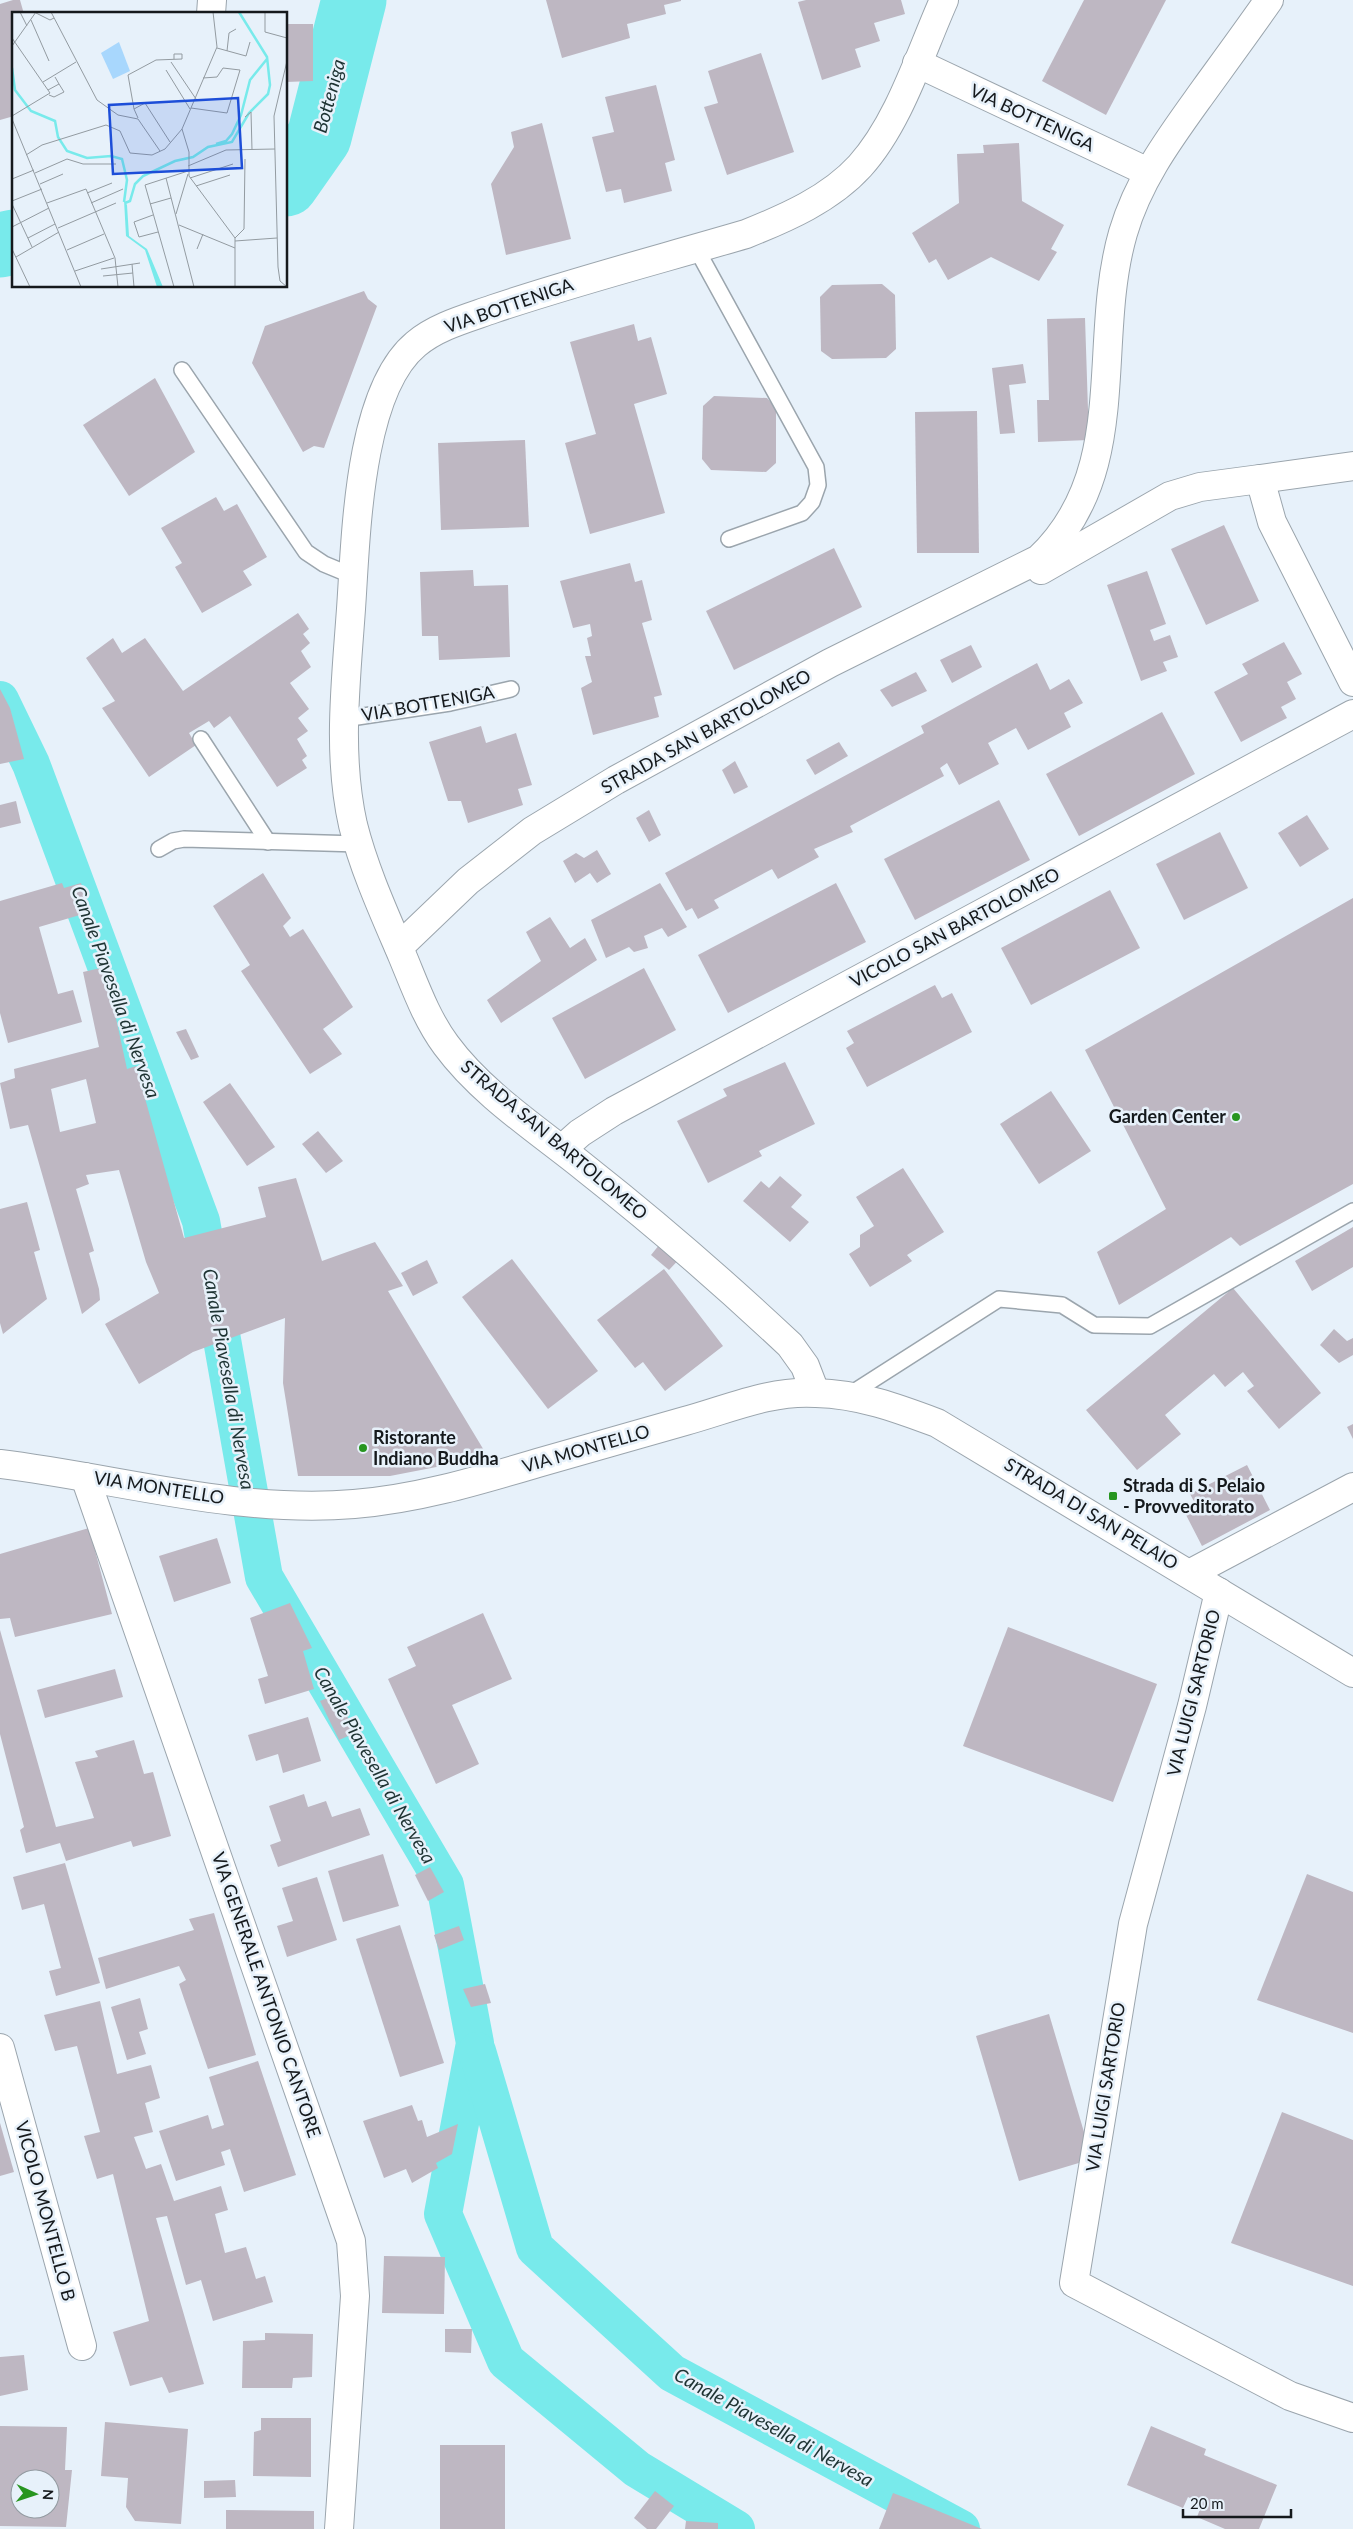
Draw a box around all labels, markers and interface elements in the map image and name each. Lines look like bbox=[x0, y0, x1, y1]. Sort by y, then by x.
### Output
inset map bbox=[12, 12, 288, 288]
water label: Botteniga bbox=[308, 56, 349, 135]
street label: VIA BOTTENIGA bbox=[967, 79, 1099, 156]
street label: VIA BOTTENIGA bbox=[441, 272, 577, 337]
street label: STRADA SAN BARTOLOMEO bbox=[597, 664, 814, 798]
street label: VIA BOTTENIGA bbox=[360, 680, 497, 726]
street label: VICOLO SAN BARTOLOMEO bbox=[846, 862, 1063, 992]
water label: Canale Piavesella di Nervesa bbox=[67, 883, 166, 1101]
street label: STRADA SAN BARTOLOMEO bbox=[457, 1055, 652, 1224]
place label: Garden Center bbox=[1109, 1105, 1226, 1127]
marker: Garden Center bbox=[1230, 1111, 1242, 1123]
water label: Canale Piavesella di Nervesa bbox=[199, 1267, 260, 1491]
street label: VIA MONTELLO bbox=[519, 1419, 652, 1477]
place label: Ristorante Indiano Buddha bbox=[373, 1426, 499, 1469]
marker: Ristorante Indiano Buddha bbox=[357, 1442, 369, 1454]
street label: STRADA DI SAN PELAIO bbox=[1001, 1452, 1182, 1574]
street label: VIA MONTELLO bbox=[92, 1466, 226, 1508]
place label: Strada di S. Pelaio - Provveditorato bbox=[1123, 1474, 1265, 1517]
marker: Strada di S. Pelaio - Provveditorato bbox=[1107, 1490, 1119, 1502]
street label: VIA LUIGI SARTORIO bbox=[1162, 1607, 1224, 1778]
water label: Canale Piavesella di Nervesa bbox=[309, 1662, 441, 1868]
street label: VIA GENERALE ANTONIO CANTORE bbox=[208, 1849, 326, 2140]
street label: VIA LUIGI SARTORIO bbox=[1081, 2001, 1129, 2173]
street label: VICOLO MONTELLO B bbox=[11, 2118, 81, 2303]
water label: Canale Piavesella di Nervesa bbox=[671, 2362, 878, 2491]
north arrow bbox=[10, 2469, 60, 2519]
scale bar bbox=[1183, 2486, 1290, 2518]
text: N bbox=[40, 2489, 57, 2501]
text: 20 m bbox=[1190, 2494, 1224, 2512]

